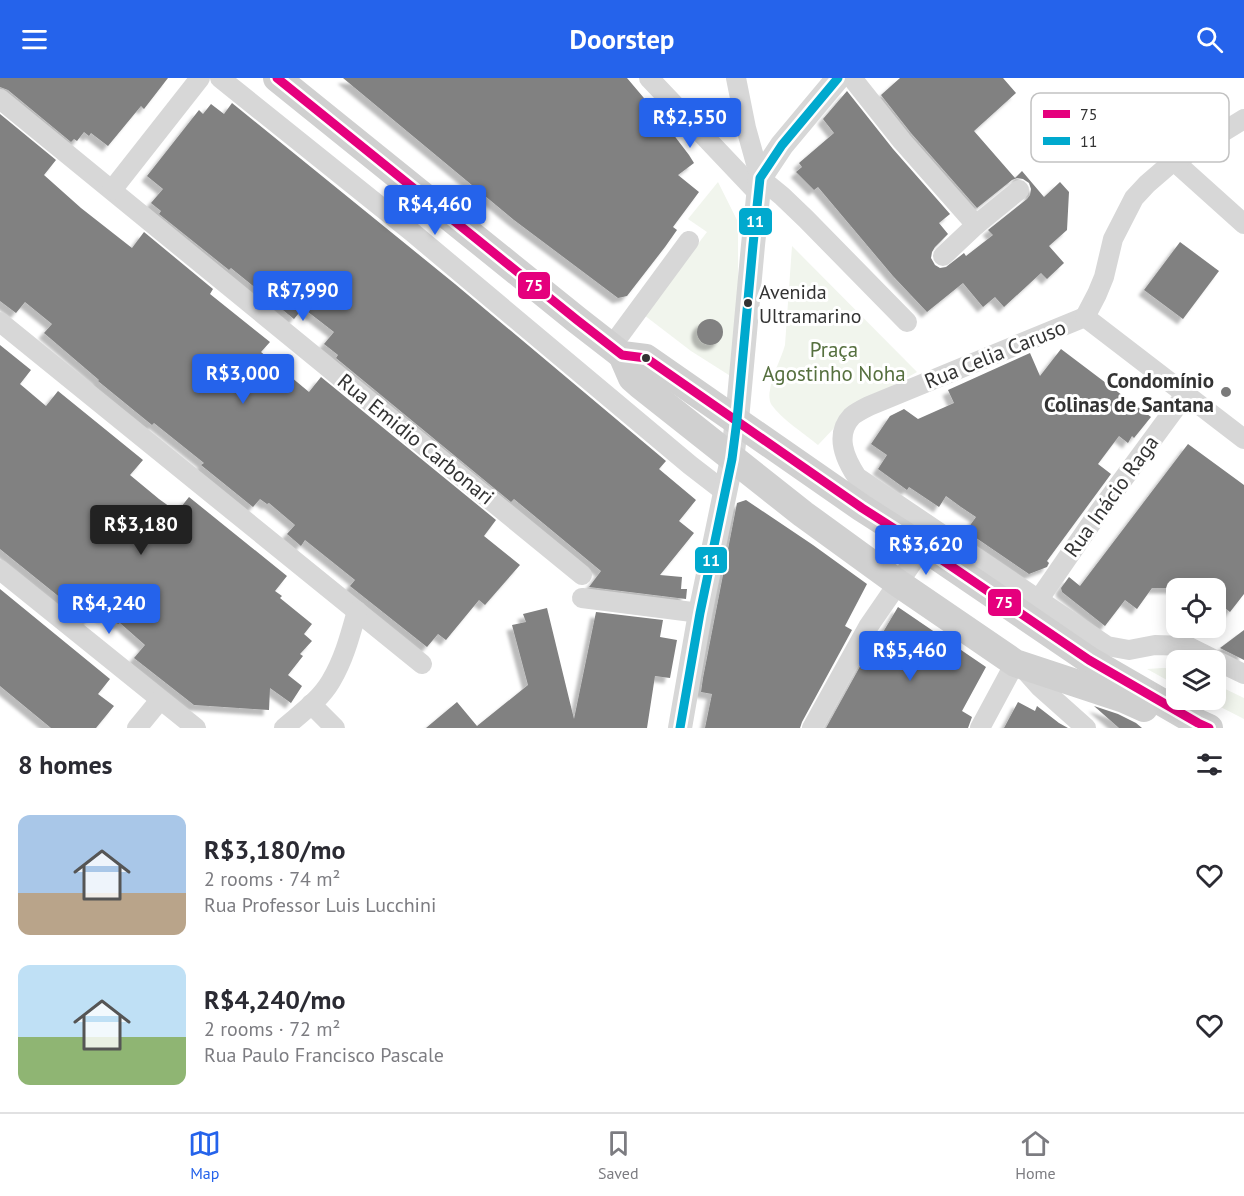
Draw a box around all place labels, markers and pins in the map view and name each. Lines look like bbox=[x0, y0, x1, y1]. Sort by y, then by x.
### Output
pin: R$2,550 bbox=[635, 98, 745, 149]
pin: R$4,460 bbox=[380, 185, 490, 236]
pin: R$7,990 bbox=[248, 271, 358, 322]
place label: Avenida Ultramarino bbox=[759, 279, 861, 329]
marker: Avenida Ultramarino bbox=[742, 297, 754, 309]
unlabelled marker bbox=[640, 352, 652, 364]
pin: R$3,000 bbox=[188, 354, 298, 405]
place label: Condomínio Colinas de Santana bbox=[1044, 367, 1214, 418]
marker: Condomínio Colinas de Santana bbox=[1219, 385, 1233, 399]
pin: R$3,180 bbox=[86, 505, 196, 556]
pin: R$3,620 bbox=[871, 525, 981, 576]
pin: R$4,240 bbox=[54, 584, 164, 635]
pin: R$5,460 bbox=[855, 631, 965, 682]

